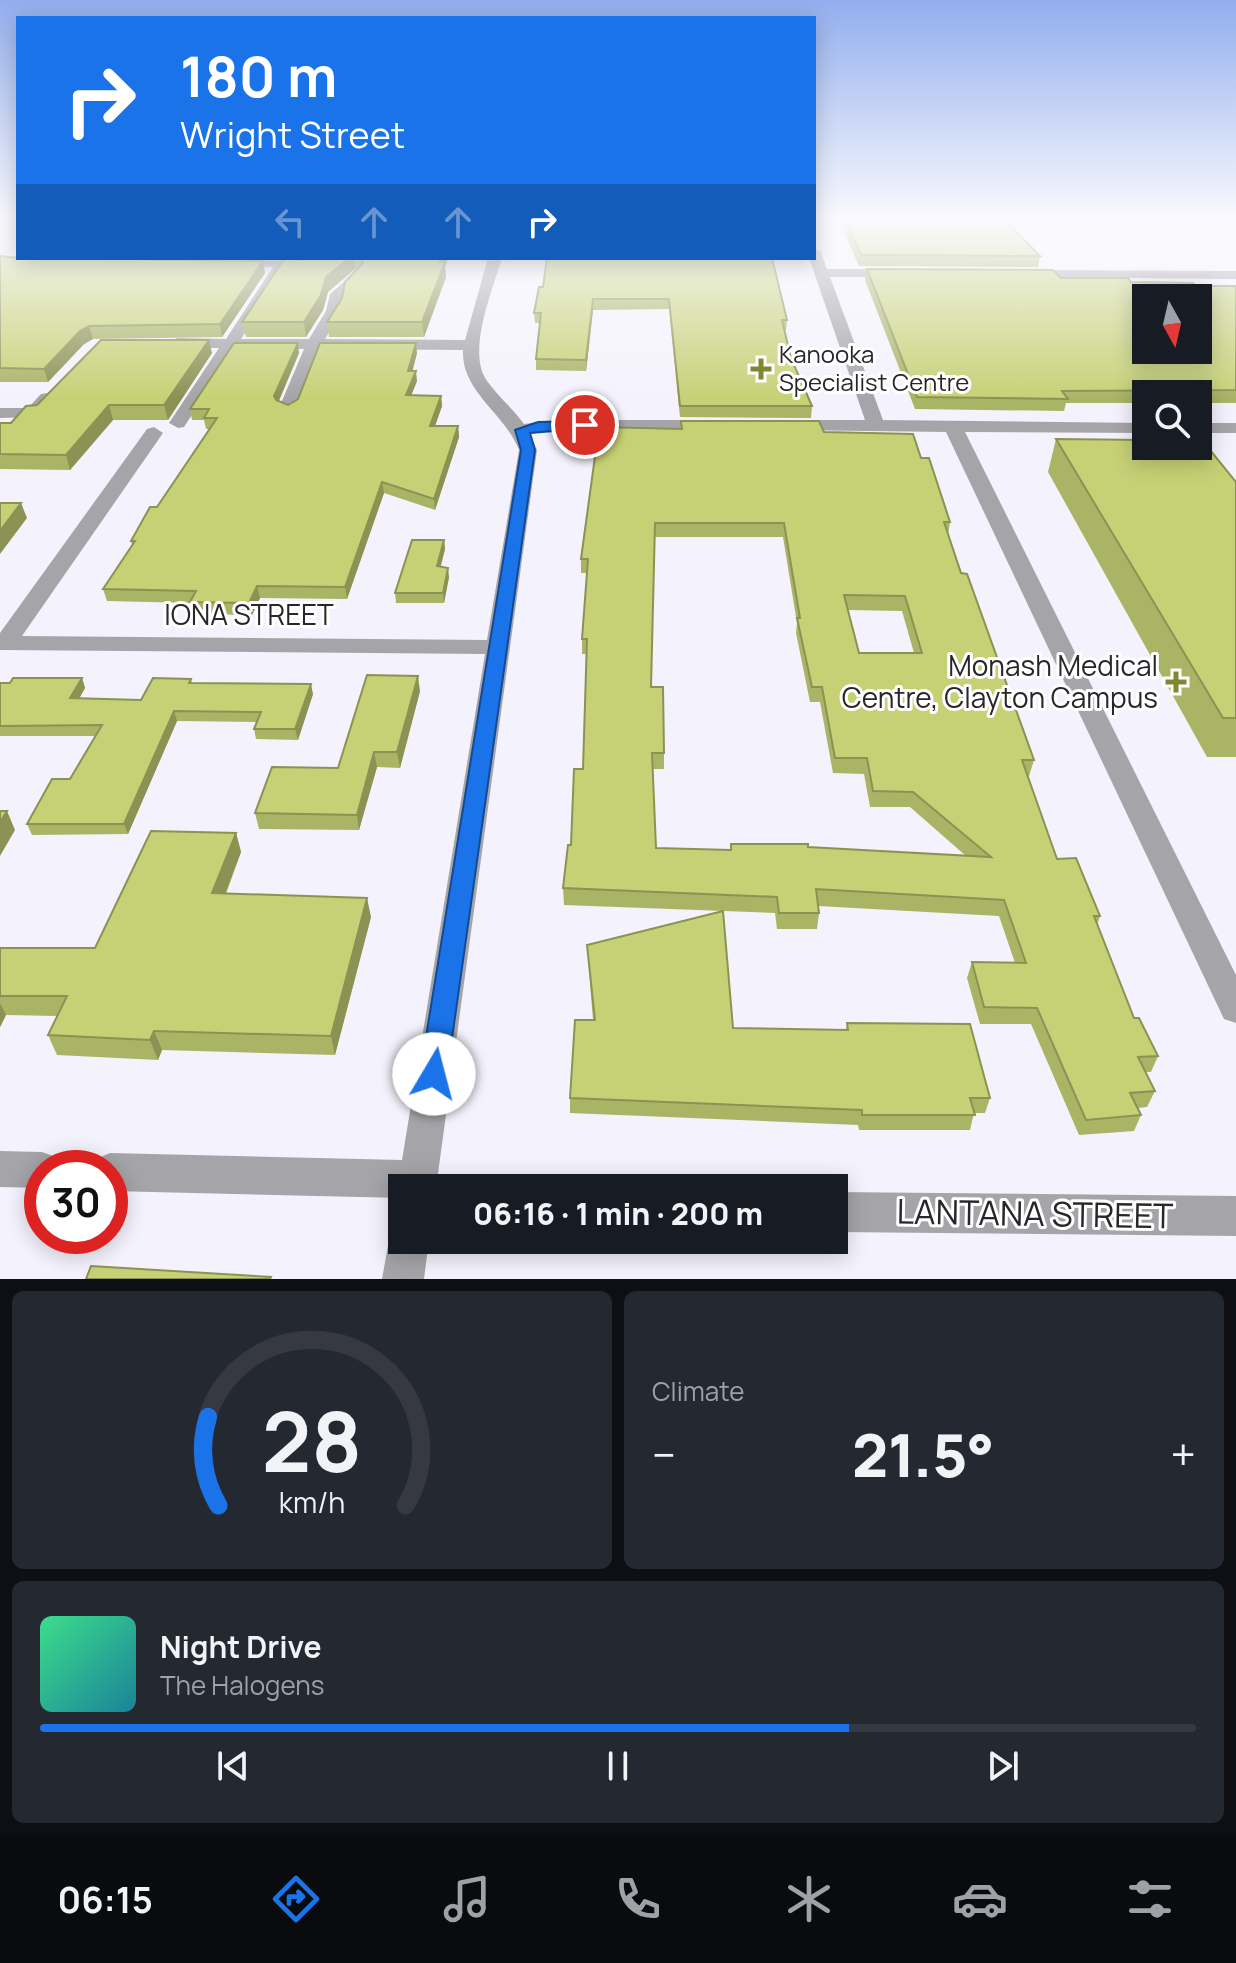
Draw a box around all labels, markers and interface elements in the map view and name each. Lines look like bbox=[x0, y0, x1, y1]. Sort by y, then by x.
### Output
text: 180 m bbox=[180, 37, 337, 114]
icon: right bbox=[48, 48, 152, 152]
text: Wright Street bbox=[180, 110, 405, 159]
icon: left bbox=[268, 200, 312, 244]
icon: ahead bbox=[352, 200, 396, 244]
icon: ahead bbox=[436, 200, 480, 244]
icon: right bbox=[520, 200, 564, 244]
north arrow bbox=[1132, 284, 1212, 364]
map controls bbox=[1132, 284, 1212, 460]
place label: Kanooka Specialist Centre bbox=[779, 337, 969, 398]
marker: Kanooka Specialist Centre bbox=[750, 358, 772, 380]
button: search bbox=[1132, 380, 1212, 460]
pin bbox=[551, 391, 619, 459]
icon: arrive bbox=[563, 403, 607, 447]
street label: IONA STREET bbox=[164, 595, 334, 633]
place label: Monash Medical Centre, Clayton Campus bbox=[842, 646, 1158, 716]
marker: Monash Medical Centre, Clayton Campus bbox=[1165, 671, 1187, 693]
position arrow bbox=[392, 1032, 476, 1116]
speed limit sign: 30 bbox=[24, 1150, 128, 1254]
street label: LANTANA STREET bbox=[896, 1188, 1174, 1238]
text: 06:16 · 1 min · 200 m bbox=[473, 1193, 763, 1234]
text: Climate bbox=[652, 1373, 744, 1409]
text: 28 bbox=[262, 1383, 362, 1497]
text: 21.5° bbox=[852, 1413, 995, 1495]
text: − bbox=[652, 1424, 676, 1484]
text: + bbox=[1171, 1424, 1196, 1484]
text: km/h bbox=[279, 1483, 345, 1522]
text: Night Drive bbox=[160, 1626, 322, 1667]
text: The Halogens bbox=[160, 1667, 324, 1703]
icon: previous bbox=[211, 1744, 255, 1788]
icon: pause bbox=[596, 1744, 640, 1788]
icon: next bbox=[981, 1744, 1025, 1788]
icon: directions bbox=[268, 1871, 324, 1927]
icon: music bbox=[439, 1871, 495, 1927]
icon: phone bbox=[610, 1871, 666, 1927]
icon: climate bbox=[781, 1871, 837, 1927]
icon: car bbox=[952, 1871, 1008, 1927]
icon: filters bbox=[1122, 1871, 1178, 1927]
text: 06:15 bbox=[57, 1875, 153, 1924]

